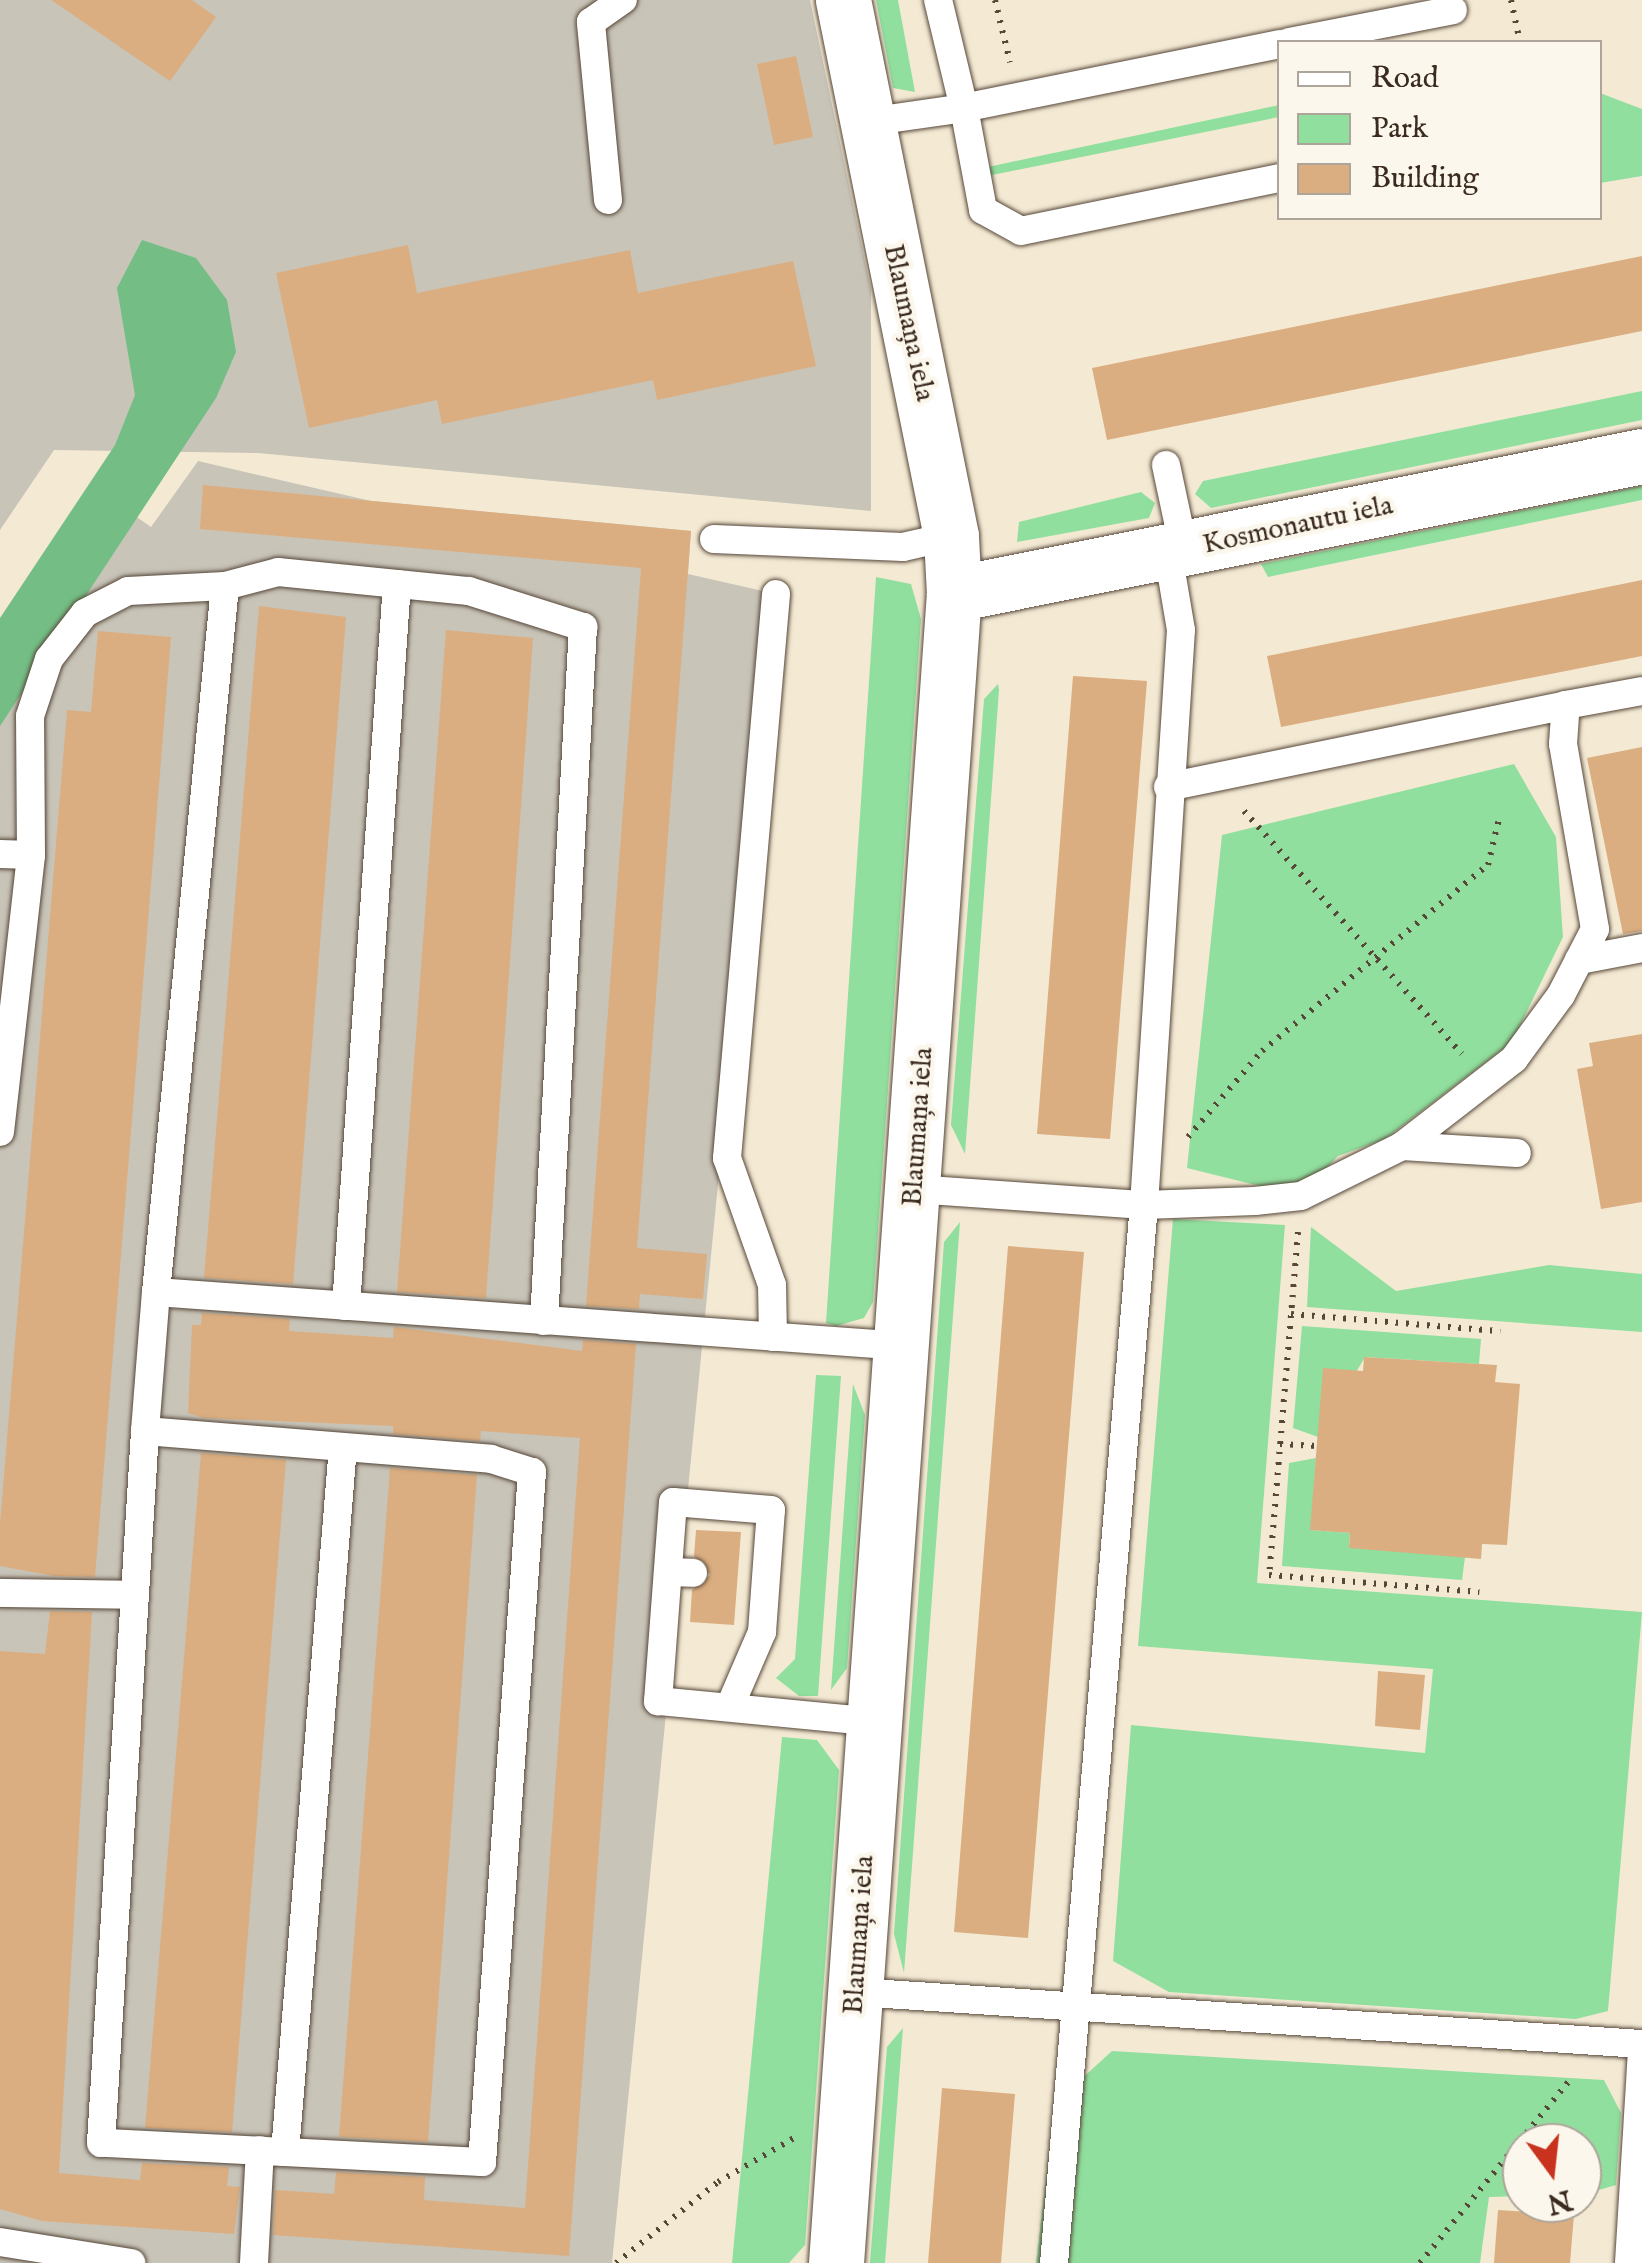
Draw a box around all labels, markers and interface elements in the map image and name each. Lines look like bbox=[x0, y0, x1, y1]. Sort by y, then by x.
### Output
legend bbox=[1277, 40, 1602, 220]
text: Road bbox=[1371, 60, 1439, 98]
text: Park bbox=[1371, 110, 1428, 148]
text: Building bbox=[1371, 160, 1479, 198]
street label: Blaumaņa iela bbox=[875, 241, 941, 405]
street label: Kosmonautu iela bbox=[1200, 489, 1396, 563]
street label: Blaumaņa iela bbox=[897, 1046, 941, 1208]
street label: Blaumaņa iela bbox=[838, 1854, 882, 2016]
north arrow bbox=[1502, 2123, 1602, 2223]
text: N bbox=[1543, 2180, 1576, 2221]

